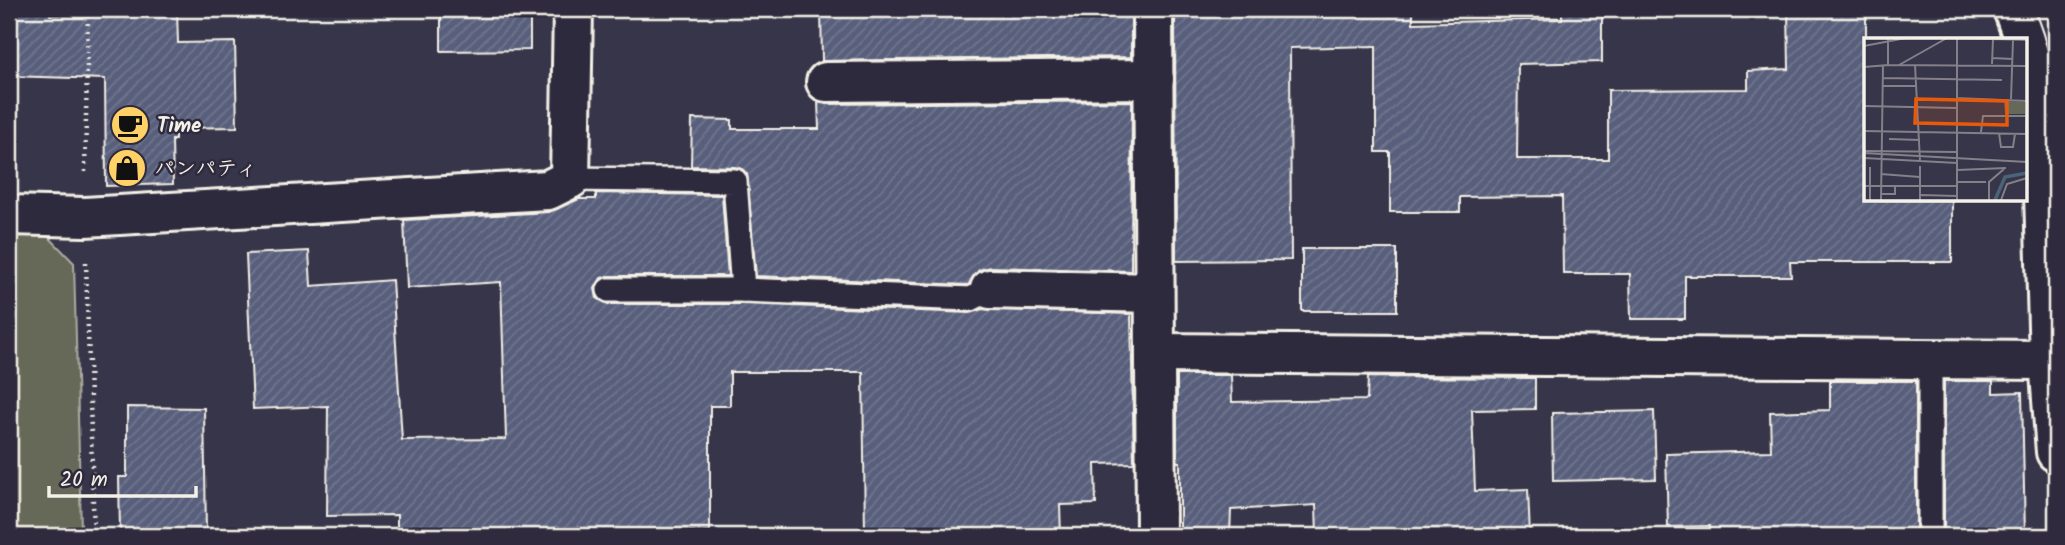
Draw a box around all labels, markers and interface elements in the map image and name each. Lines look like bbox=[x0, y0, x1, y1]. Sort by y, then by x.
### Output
inset map bbox=[1864, 38, 2026, 201]
cafe icon: Time bbox=[109, 104, 151, 146]
place label: Time bbox=[157, 110, 201, 143]
shop icon: パンパティ bbox=[106, 147, 148, 189]
place label: パンパティ bbox=[154, 153, 257, 186]
scale bar bbox=[49, 454, 196, 498]
text: 20 m bbox=[60, 464, 108, 497]

